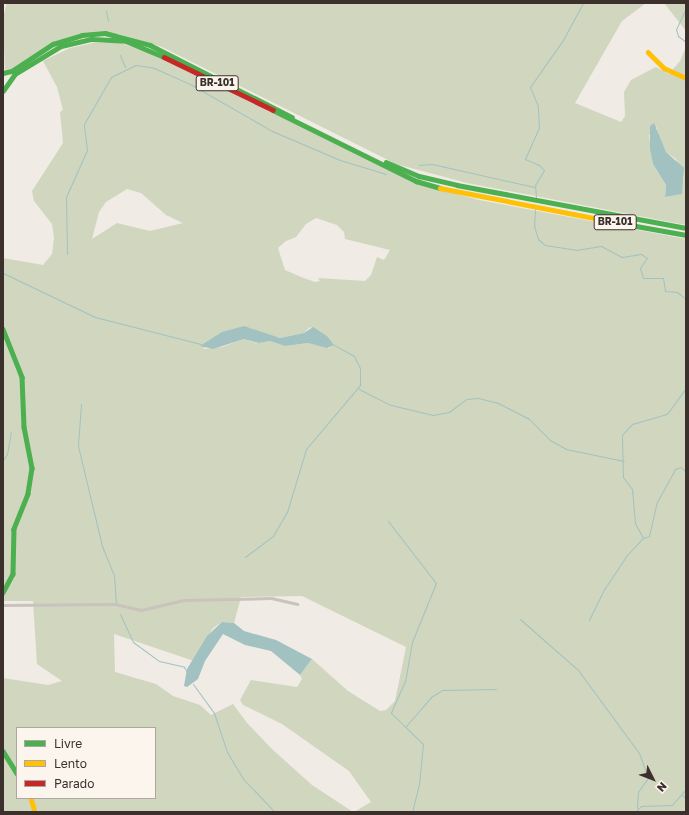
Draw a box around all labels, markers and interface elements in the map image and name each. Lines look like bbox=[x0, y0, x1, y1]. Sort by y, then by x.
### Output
road number: BR-101 bbox=[195, 75, 239, 91]
road number: BR-101 bbox=[593, 214, 637, 230]
legend bbox=[16, 727, 156, 799]
text: Livre bbox=[54, 736, 82, 751]
text: Lento bbox=[54, 756, 87, 771]
north arrow bbox=[633, 759, 673, 799]
text: Parado bbox=[54, 776, 94, 791]
text: N bbox=[655, 780, 670, 795]

